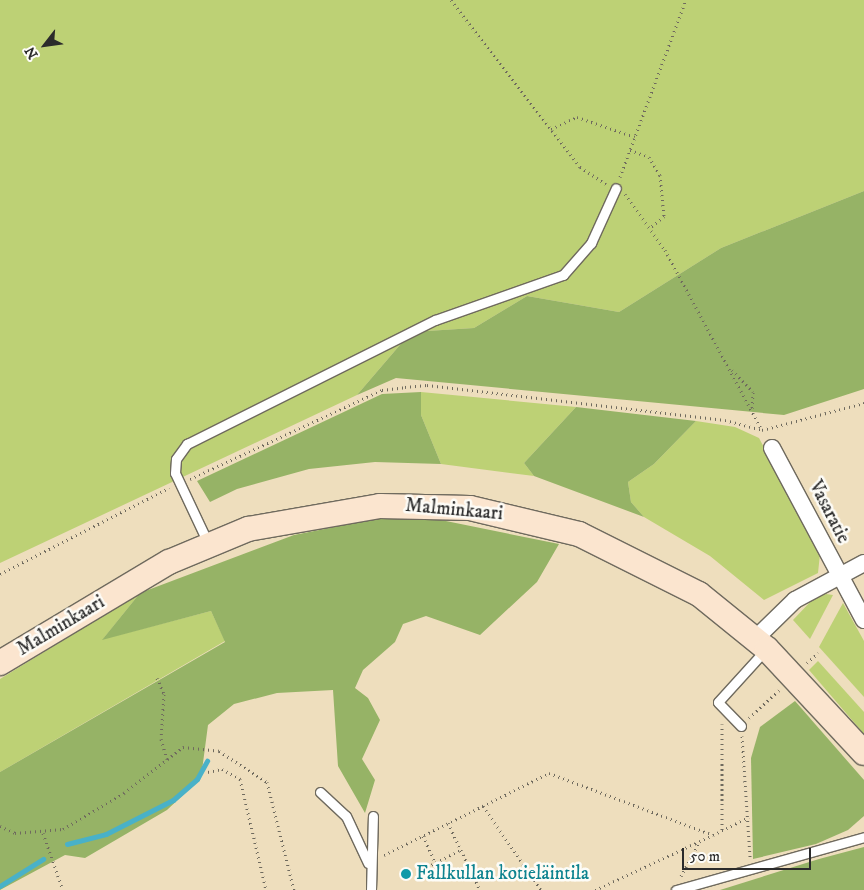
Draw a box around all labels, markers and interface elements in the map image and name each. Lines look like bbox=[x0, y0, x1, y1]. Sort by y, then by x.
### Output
north arrow bbox=[20, 20, 70, 70]
text: N bbox=[21, 43, 43, 62]
street label: Vasaratie bbox=[804, 477, 854, 547]
street label: Malminkaari bbox=[404, 494, 504, 526]
street label: Malminkaari bbox=[13, 591, 109, 661]
scale bar bbox=[684, 838, 813, 870]
text: 50 m bbox=[690, 847, 720, 866]
place label: Fallkullan kotieläintila bbox=[416, 863, 589, 885]
marker: Fallkullan kotieläintila bbox=[400, 868, 412, 880]

